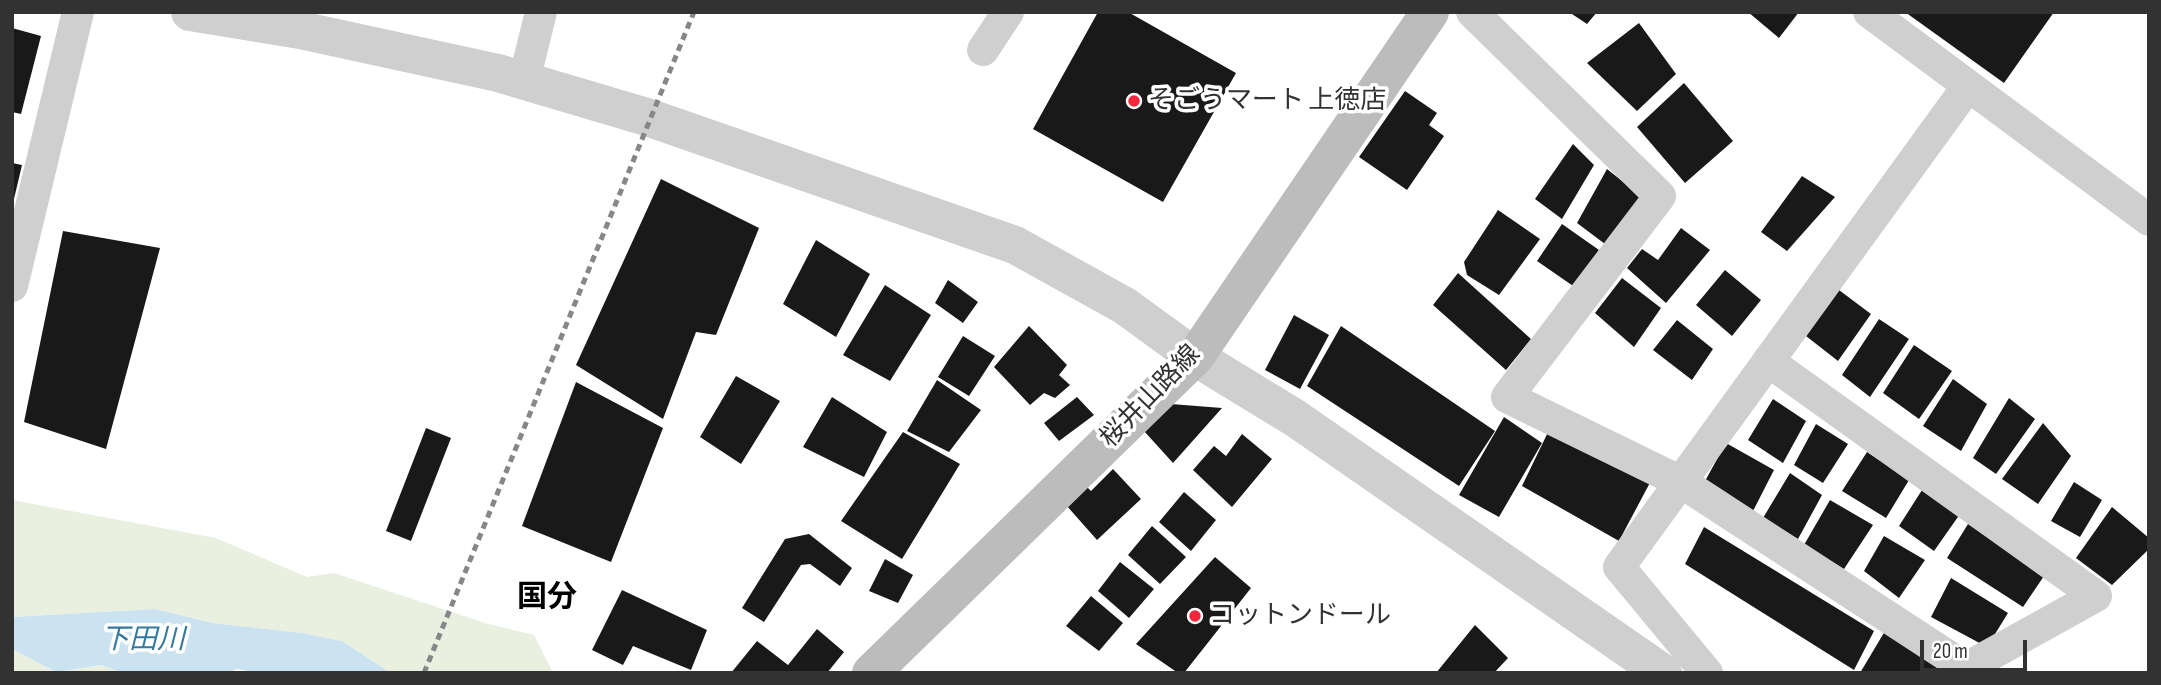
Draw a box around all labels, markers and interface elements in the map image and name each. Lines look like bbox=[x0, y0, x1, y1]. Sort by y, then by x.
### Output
place label: そごうマート 上徳店 bbox=[1148, 85, 1386, 117]
marker: そごうマート 上徳店 bbox=[1126, 93, 1142, 109]
street label: 桜井山路線 bbox=[1095, 339, 1207, 455]
district label: 国分 bbox=[517, 580, 577, 616]
place label: コットンドール bbox=[1209, 600, 1391, 632]
marker: コットンドール bbox=[1187, 608, 1203, 624]
water label: 下田川 bbox=[101, 624, 185, 658]
scale bar bbox=[1923, 626, 2030, 670]
text: 20 m bbox=[1933, 639, 1968, 664]

